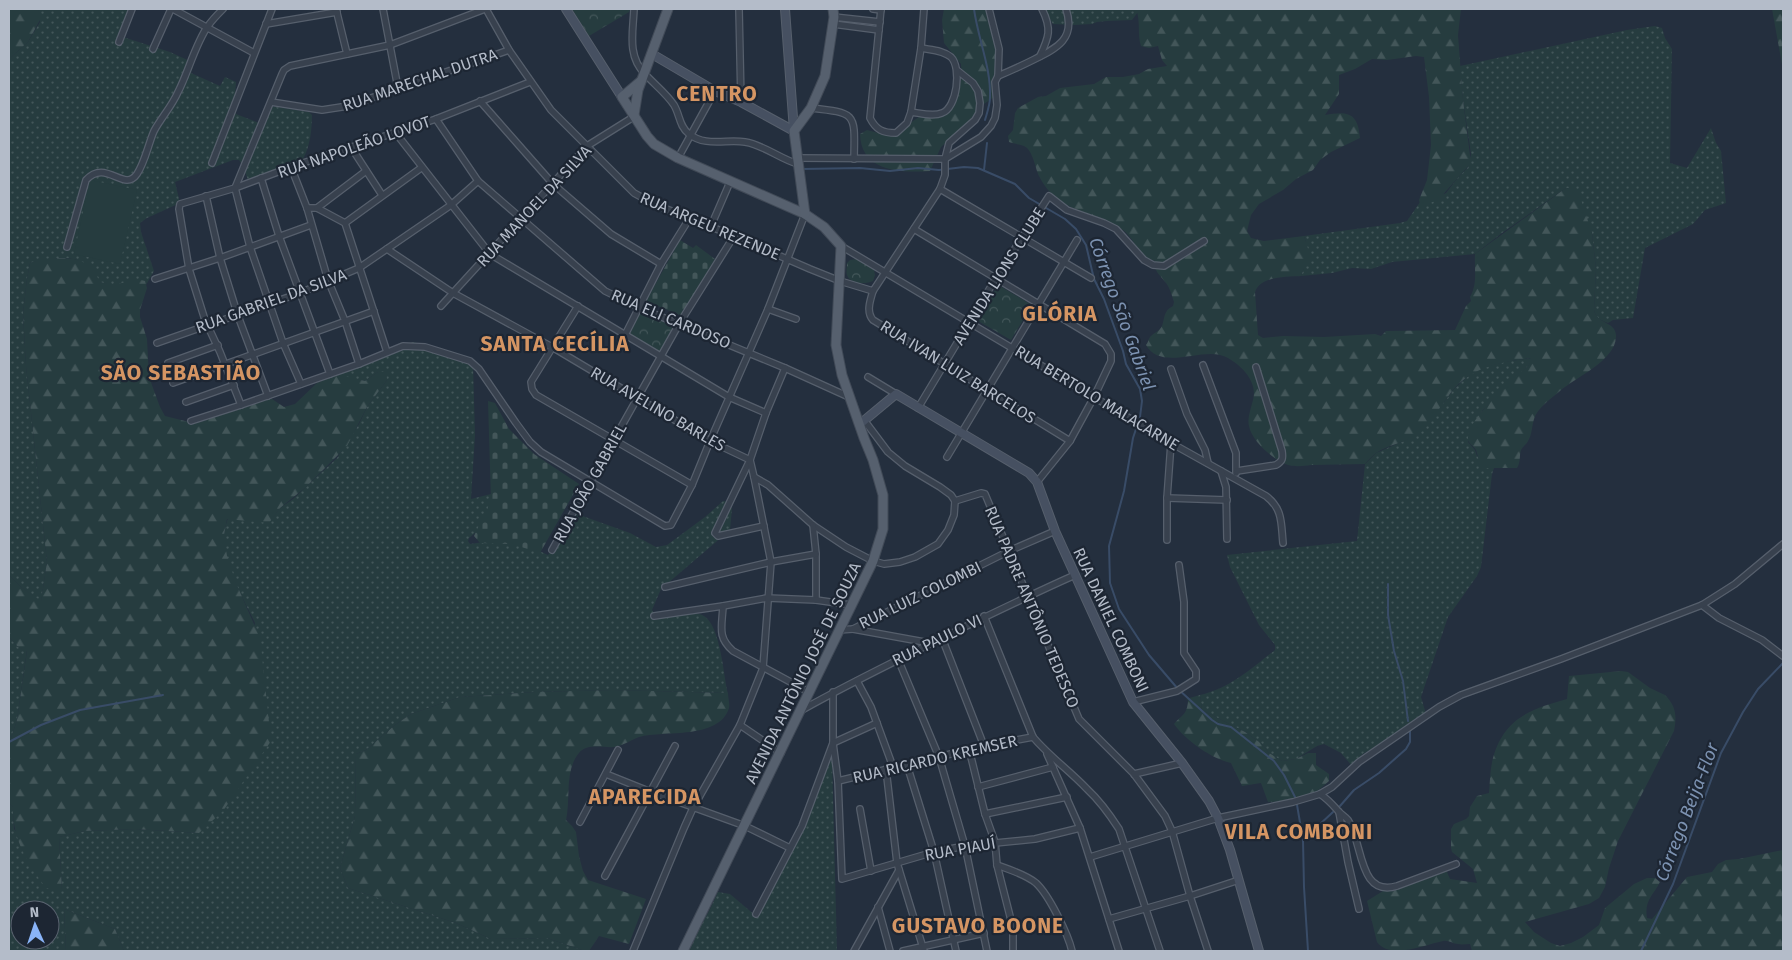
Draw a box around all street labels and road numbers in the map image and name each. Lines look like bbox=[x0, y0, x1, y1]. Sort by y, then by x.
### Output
street label: RUA MARECHAL DUTRA bbox=[340, 44, 501, 115]
street label: RUA NAPOLEÃO LOVOT bbox=[275, 112, 434, 182]
street label: RUA MANOEL DA SILVA bbox=[473, 141, 596, 271]
street label: RUA ARGEU REZENDE bbox=[637, 188, 783, 264]
street label: AVENIDA LIONS CLUBE bbox=[949, 204, 1049, 348]
street label: RUA GABRIEL DA SILVA bbox=[193, 265, 350, 337]
street label: RUA ELI CARDOSO bbox=[608, 285, 734, 353]
street label: RUA IVAN LUIZ BARCELOS bbox=[877, 316, 1039, 428]
street label: RUA BERTOLO MALACARNE bbox=[1011, 341, 1183, 455]
street label: RUA AVELINO BARLES bbox=[587, 363, 729, 455]
street label: RUA JOÃO GABRIEL bbox=[549, 420, 631, 546]
street label: RUA PADRE ANTÔNIO TEDESCO bbox=[981, 503, 1084, 711]
street label: RUA DANIEL COMBONI bbox=[1069, 545, 1153, 695]
street label: RUA LUIZ COLOMBI bbox=[856, 557, 984, 633]
street label: AVENIDA ANTÔNIO JOSÉ DE SOUZA bbox=[740, 558, 865, 787]
street label: RUA PAULO VI bbox=[889, 610, 985, 670]
street label: RUA RICARDO KREMSER bbox=[851, 731, 1019, 787]
street label: RUA PIAUÍ bbox=[923, 832, 997, 865]

